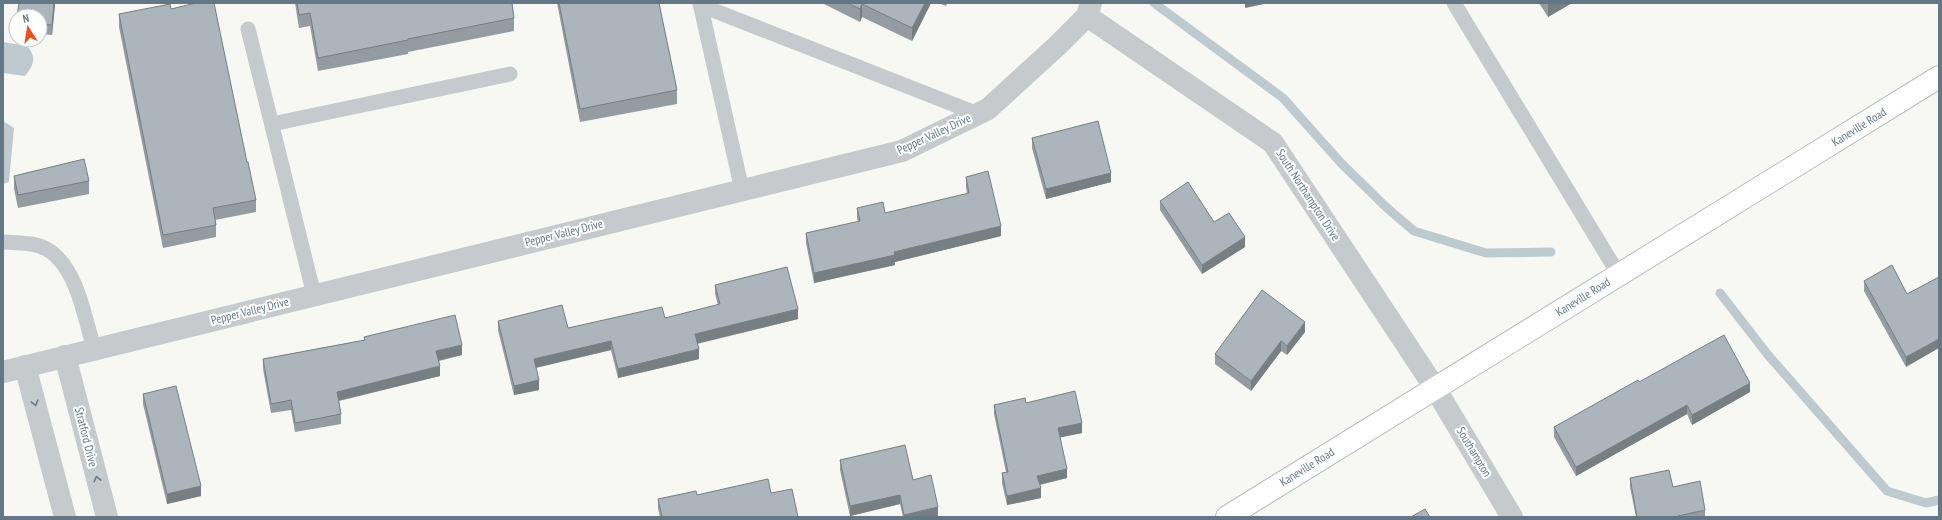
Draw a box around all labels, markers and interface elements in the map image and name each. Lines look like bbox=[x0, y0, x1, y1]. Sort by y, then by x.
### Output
north arrow bbox=[8, 8, 48, 48]
text: N bbox=[22, 11, 30, 26]
street label: Kaneville Road bbox=[1829, 104, 1889, 149]
street label: Pepper Valley Drive bbox=[895, 110, 973, 157]
street label: South Northampton Drive bbox=[1273, 146, 1344, 243]
street label: Pepper Valley Drive bbox=[523, 216, 604, 249]
street label: Kaneville Road bbox=[1553, 274, 1613, 319]
street label: Pepper Valley Drive bbox=[209, 294, 290, 327]
one-way arrow bbox=[30, 399, 39, 406]
street label: Stratford Drive bbox=[72, 406, 101, 468]
street label: Southampton bbox=[1454, 424, 1495, 479]
street label: Kaneville Road bbox=[1277, 444, 1337, 489]
one-way arrow bbox=[93, 476, 102, 483]

